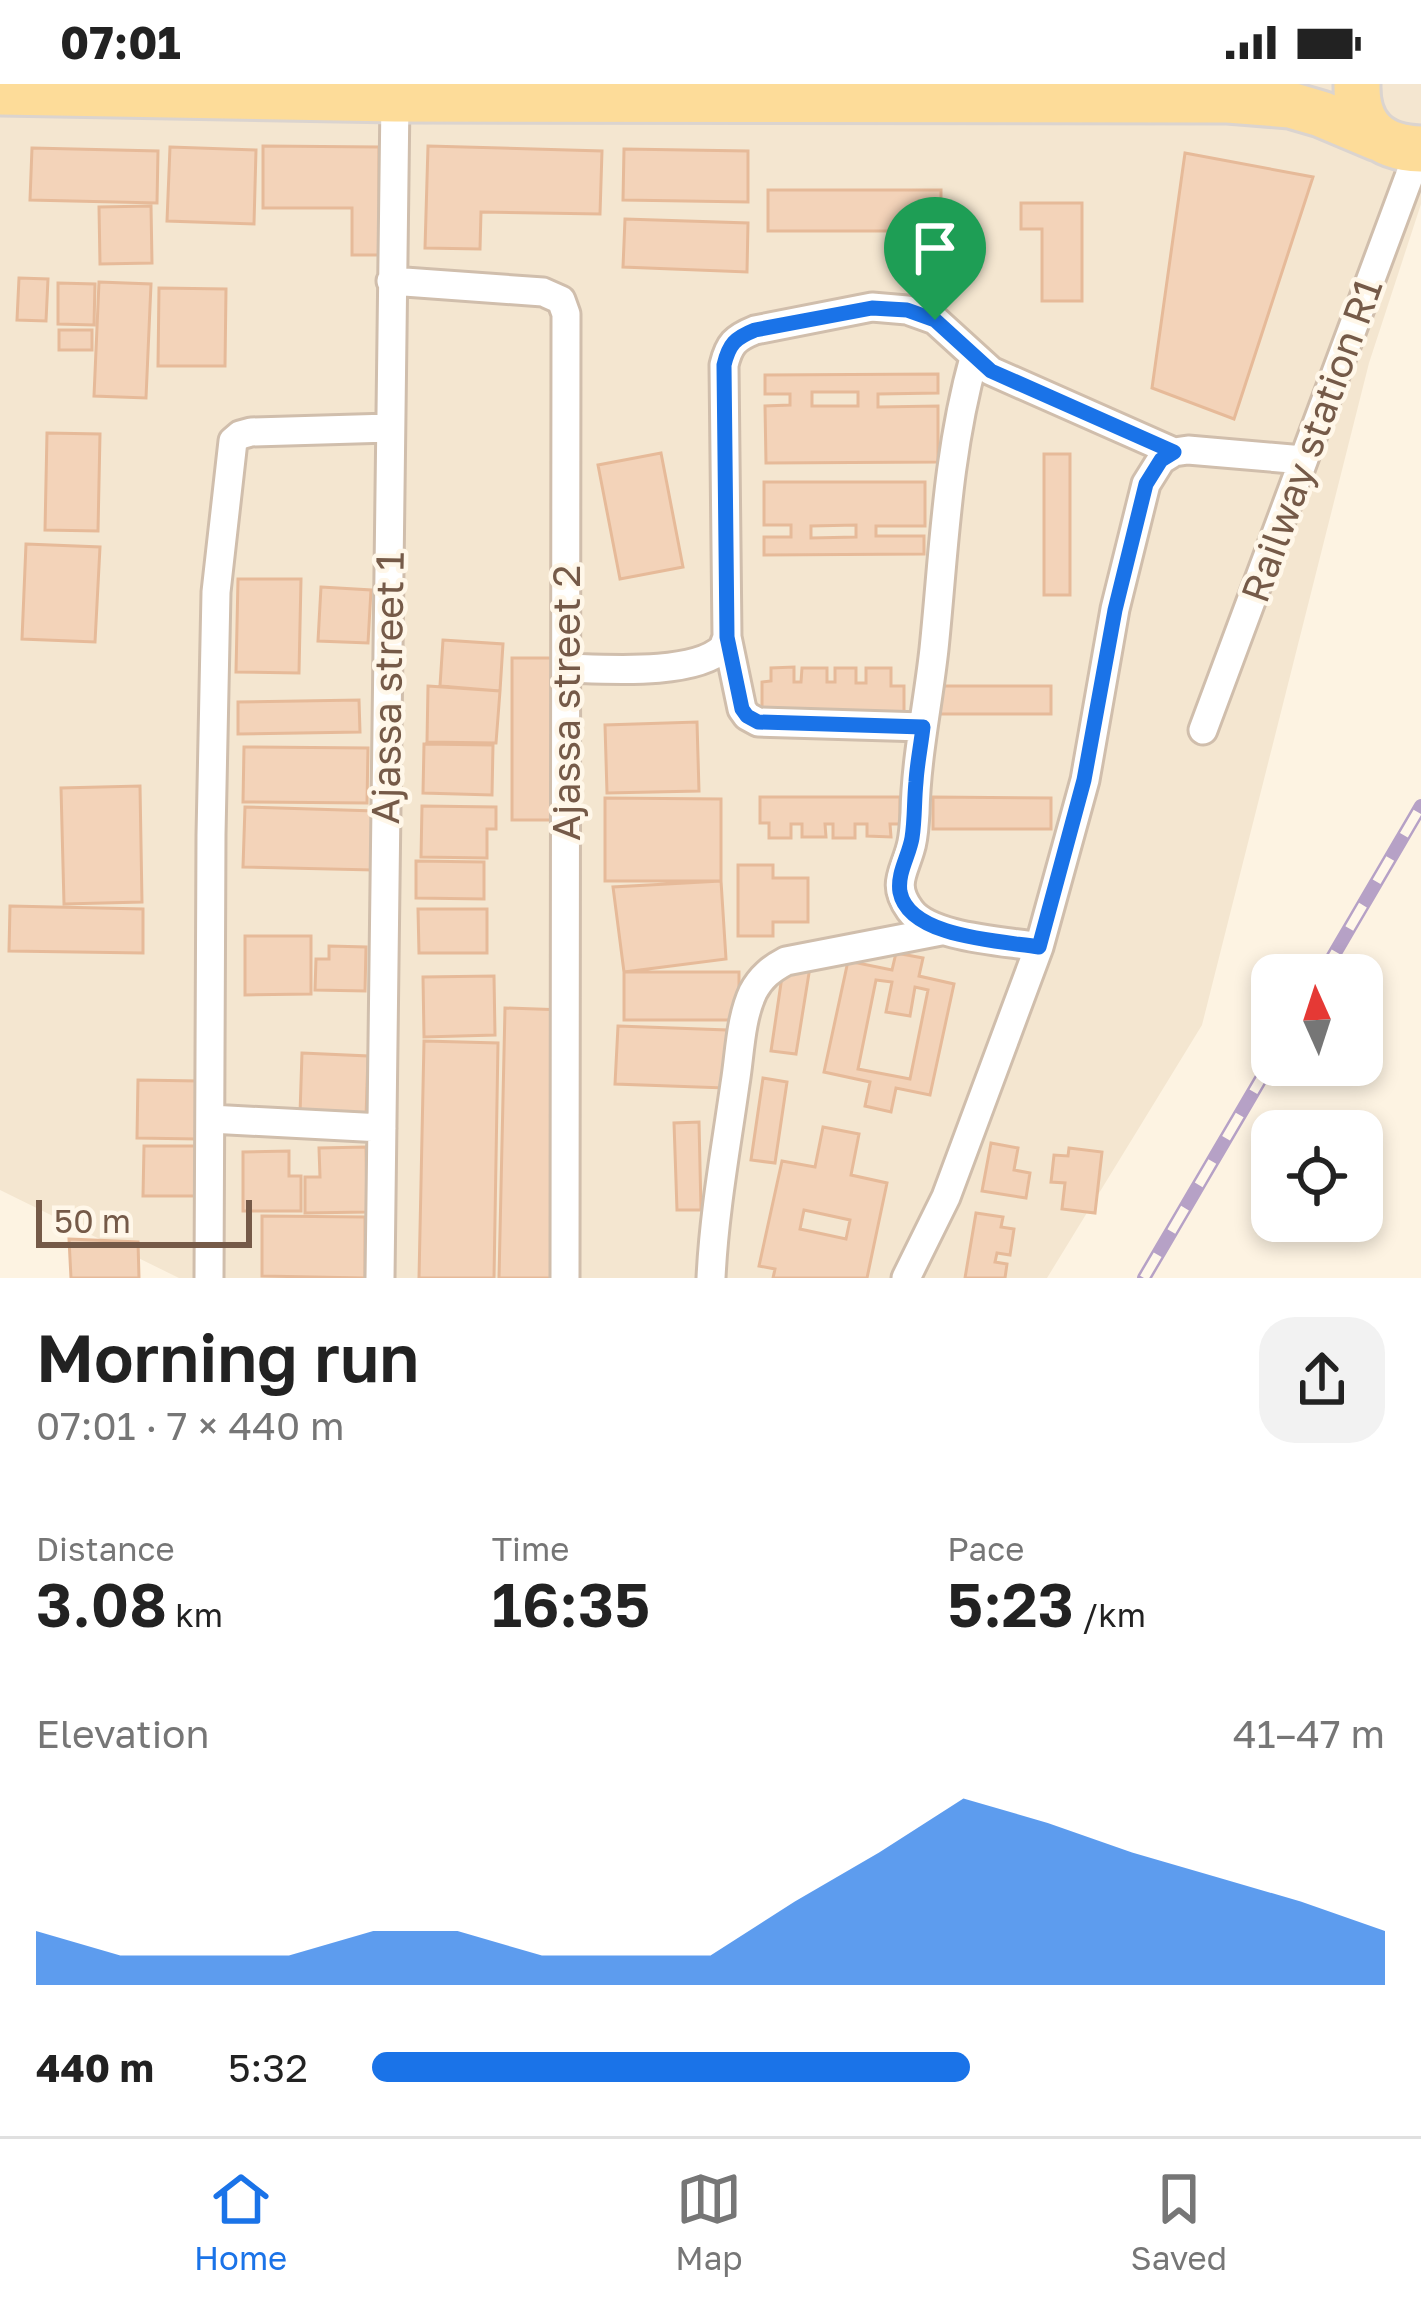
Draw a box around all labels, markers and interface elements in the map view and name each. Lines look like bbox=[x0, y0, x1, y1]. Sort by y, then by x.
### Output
text: 07:01 bbox=[60, 15, 181, 69]
pin bbox=[884, 197, 986, 320]
icon: arrive bbox=[902, 215, 968, 281]
street label: Railway station R1 bbox=[1231, 272, 1391, 608]
street label: Ajassa street 1 bbox=[361, 551, 413, 825]
street label: Ajassa street 2 bbox=[542, 565, 589, 841]
north arrow bbox=[1251, 954, 1383, 1086]
map controls bbox=[1251, 954, 1383, 1242]
button: locate bbox=[1251, 1110, 1383, 1242]
scale bar bbox=[36, 1194, 252, 1247]
text: 50 m bbox=[54, 1201, 131, 1240]
text: Morning run bbox=[36, 1317, 419, 1397]
button: share bbox=[1259, 1317, 1385, 1443]
text: 07:01 · 7 × 440 m bbox=[36, 1402, 345, 1449]
text: Distance bbox=[36, 1529, 175, 1568]
text: Time bbox=[492, 1529, 569, 1568]
text: Pace bbox=[947, 1529, 1024, 1568]
text: 3.08 bbox=[36, 1568, 167, 1640]
text: 16:35 bbox=[492, 1568, 650, 1640]
text: 5:23 bbox=[947, 1568, 1074, 1640]
text: km bbox=[167, 1595, 223, 1634]
text: /km bbox=[1074, 1595, 1146, 1634]
text: Elevation bbox=[36, 1710, 209, 1757]
text: 41–47 m bbox=[1233, 1710, 1385, 1757]
text: 440 m bbox=[36, 2044, 154, 2091]
text: 5:32 bbox=[228, 2044, 308, 2091]
tab: Home bbox=[194, 2166, 287, 2277]
tab: Map bbox=[675, 2166, 743, 2277]
tab: Saved bbox=[1131, 2166, 1227, 2277]

